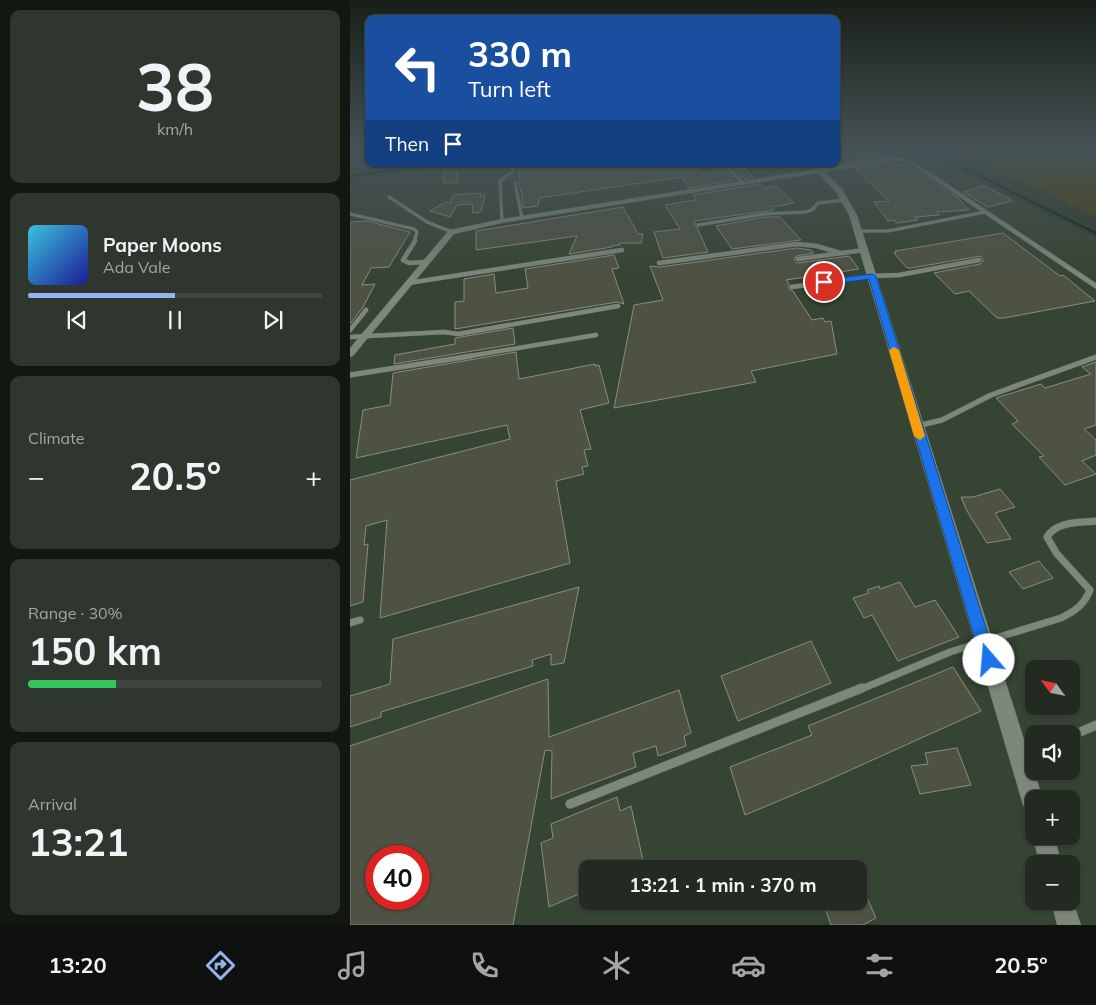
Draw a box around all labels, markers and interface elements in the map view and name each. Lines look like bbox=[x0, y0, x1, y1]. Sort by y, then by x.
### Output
text: 330 m bbox=[468, 32, 572, 76]
icon: left bbox=[385, 35, 450, 100]
text: 38 bbox=[136, 46, 214, 127]
text: Turn left bbox=[468, 75, 551, 103]
text: km/h bbox=[157, 119, 193, 139]
icon: arrive bbox=[439, 130, 467, 158]
text: Then bbox=[385, 132, 429, 156]
text: Paper Moons bbox=[103, 233, 222, 257]
text: Ada Vale bbox=[103, 257, 170, 277]
pin bbox=[803, 261, 845, 303]
icon: arrive bbox=[810, 268, 838, 296]
icon: previous bbox=[63, 306, 91, 334]
icon: pause bbox=[161, 306, 189, 334]
icon: next bbox=[259, 306, 287, 334]
text: Climate bbox=[28, 428, 84, 448]
text: 20.5° bbox=[129, 452, 221, 500]
text: − bbox=[28, 459, 45, 494]
text: + bbox=[305, 459, 322, 494]
text: Range · 30% bbox=[28, 603, 123, 623]
text: 150 km bbox=[28, 627, 162, 675]
position arrow bbox=[962, 633, 1014, 685]
north arrow bbox=[1025, 660, 1080, 715]
map controls bbox=[1025, 660, 1080, 910]
button: sound bbox=[1025, 725, 1080, 780]
button: + bbox=[1025, 790, 1080, 845]
text: Arrival bbox=[28, 794, 77, 814]
text: 13:21 bbox=[28, 818, 129, 866]
speed limit sign: 40 bbox=[365, 845, 430, 910]
button: − bbox=[1025, 855, 1080, 910]
text: 13:21 · 1 min · 370 m bbox=[629, 873, 817, 897]
icon: directions bbox=[203, 948, 238, 983]
icon: music bbox=[335, 948, 370, 983]
icon: phone bbox=[467, 948, 502, 983]
icon: climate bbox=[599, 948, 634, 983]
icon: car bbox=[731, 948, 766, 983]
icon: filters bbox=[862, 948, 897, 983]
text: 13:20 bbox=[48, 951, 107, 979]
text: 20.5° bbox=[994, 951, 1048, 979]

